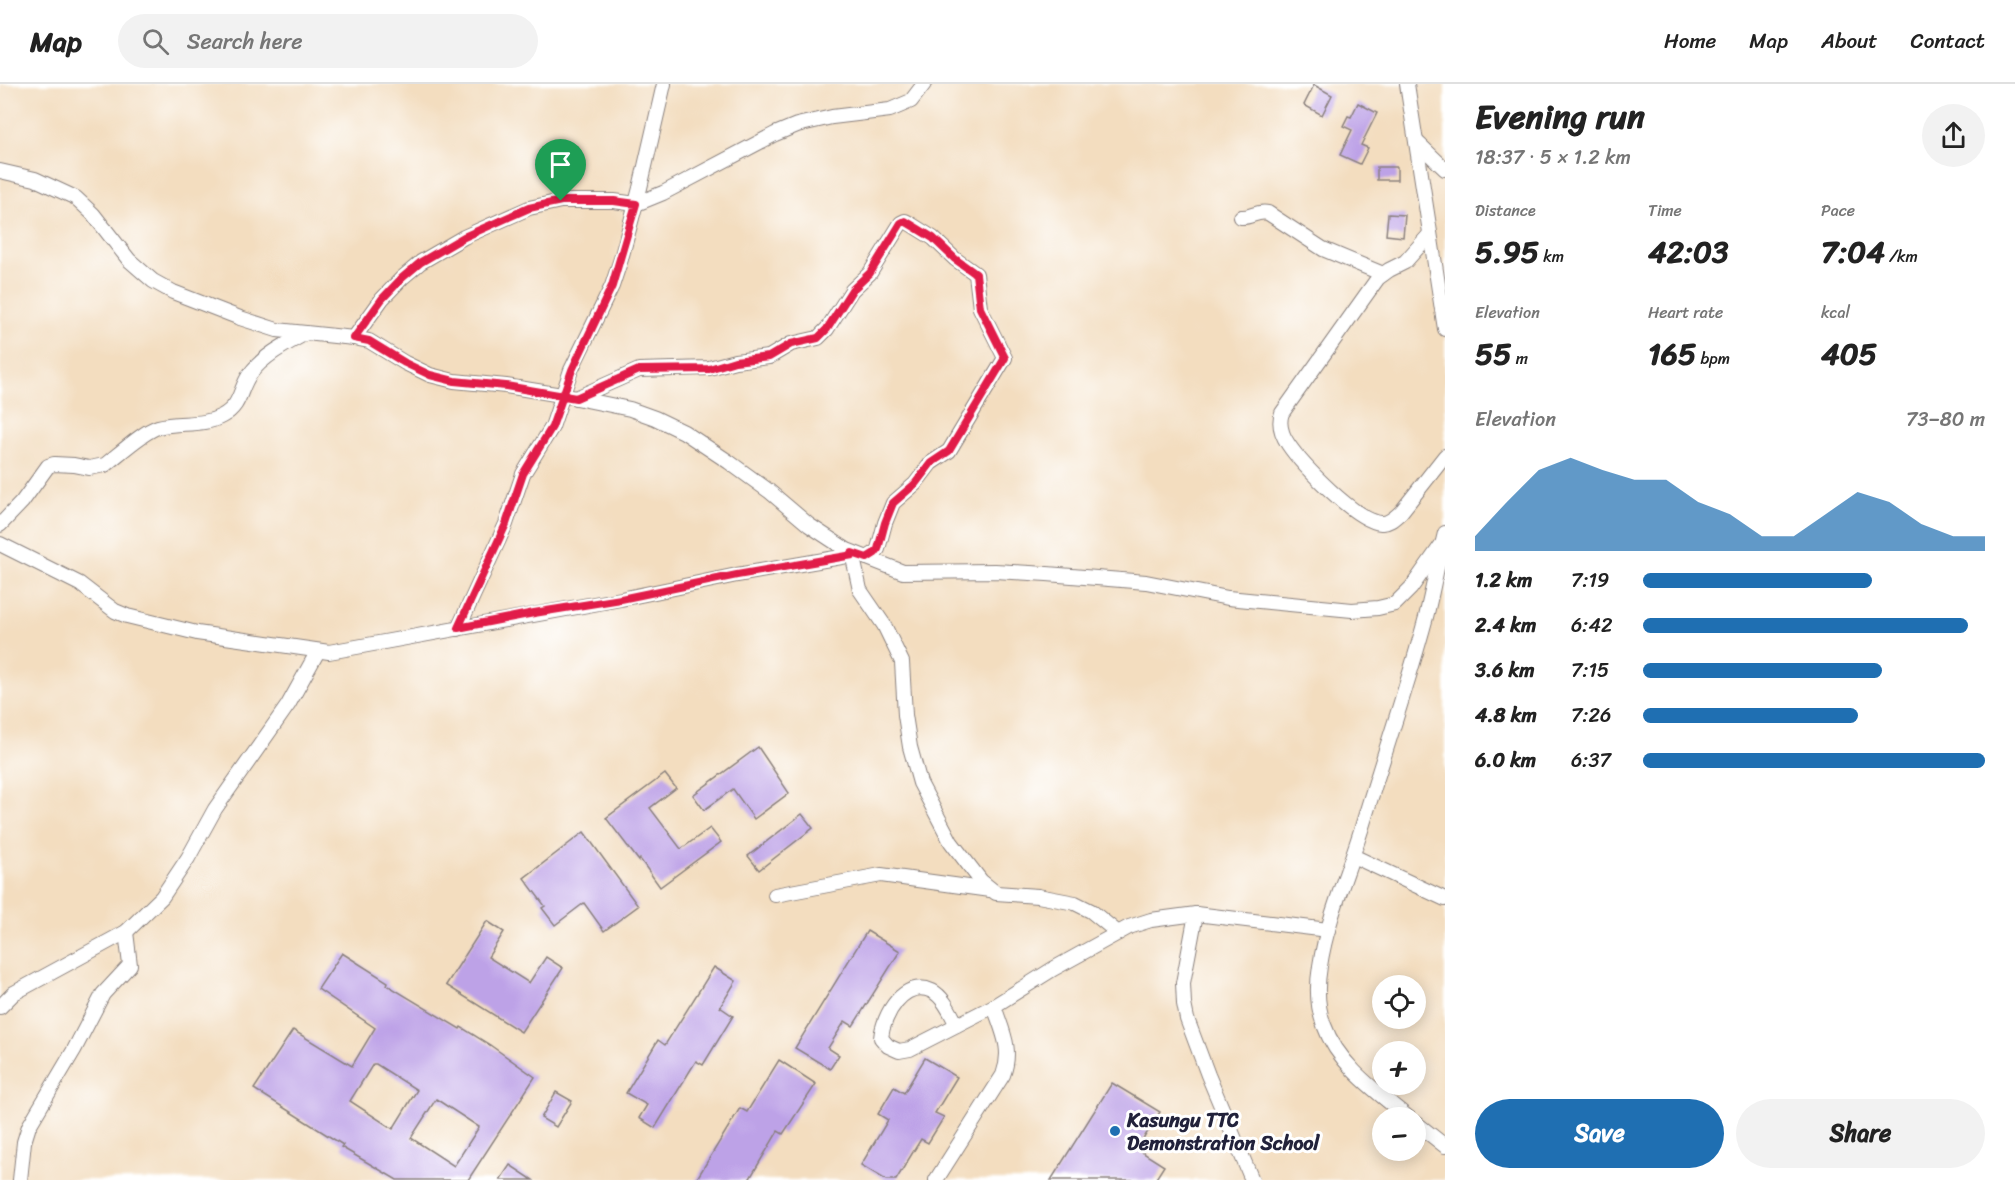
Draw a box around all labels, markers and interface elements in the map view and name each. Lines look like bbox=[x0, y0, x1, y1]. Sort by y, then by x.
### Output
search box bbox=[118, 14, 538, 68]
text: Map bbox=[30, 17, 82, 66]
text: Search here bbox=[187, 22, 303, 61]
text: Home bbox=[1664, 22, 1716, 60]
text: Map bbox=[1749, 22, 1788, 60]
text: About bbox=[1821, 22, 1878, 60]
text: Contact bbox=[1911, 22, 1985, 60]
icon: search bbox=[139, 25, 172, 58]
text: Evening run bbox=[1475, 88, 1645, 146]
button: share bbox=[1922, 104, 1985, 167]
pin bbox=[535, 139, 586, 201]
text: 18:37 · 5 × 1.2 km bbox=[1475, 140, 1631, 175]
icon: arrive bbox=[544, 148, 577, 181]
text: Distance bbox=[1475, 196, 1536, 225]
text: Time bbox=[1648, 196, 1682, 225]
text: Pace bbox=[1821, 196, 1855, 225]
text: 5.95 bbox=[1475, 225, 1539, 279]
text: 42:03 bbox=[1648, 225, 1729, 279]
text: 7:04 bbox=[1821, 225, 1885, 279]
text: km bbox=[1539, 242, 1564, 271]
text: /km bbox=[1885, 242, 1918, 271]
text: Elevation bbox=[1475, 298, 1540, 327]
text: Heart rate bbox=[1648, 298, 1723, 327]
text: kcal bbox=[1821, 298, 1850, 327]
text: 55 bbox=[1475, 327, 1512, 381]
text: 165 bbox=[1648, 327, 1696, 381]
text: 405 bbox=[1821, 327, 1877, 381]
text: m bbox=[1512, 344, 1528, 373]
text: bpm bbox=[1696, 344, 1730, 373]
text: Elevation bbox=[1475, 402, 1556, 437]
text: 73–80 m bbox=[1906, 402, 1985, 437]
text: 1.2 km bbox=[1475, 563, 1532, 598]
text: 7:19 bbox=[1571, 563, 1609, 598]
text: 2.4 km bbox=[1475, 608, 1536, 643]
text: 6:42 bbox=[1571, 608, 1612, 643]
text: 3.6 km bbox=[1475, 653, 1535, 688]
text: 7:15 bbox=[1571, 653, 1609, 688]
text: 4.8 km bbox=[1475, 698, 1537, 733]
text: 7:26 bbox=[1571, 698, 1611, 733]
text: 6.0 km bbox=[1475, 743, 1536, 778]
text: 6:37 bbox=[1571, 743, 1611, 778]
map controls bbox=[1372, 975, 1426, 1161]
button: locate bbox=[1372, 975, 1426, 1029]
button: + bbox=[1372, 1041, 1426, 1095]
button: Save bbox=[1475, 1099, 1724, 1168]
button: Share bbox=[1736, 1099, 1985, 1168]
place label: Kasungu TTC Demonstration School bbox=[1126, 1103, 1321, 1161]
button: − bbox=[1372, 1107, 1426, 1161]
marker: Kasungu TTC Demonstration School bbox=[1108, 1124, 1122, 1138]

